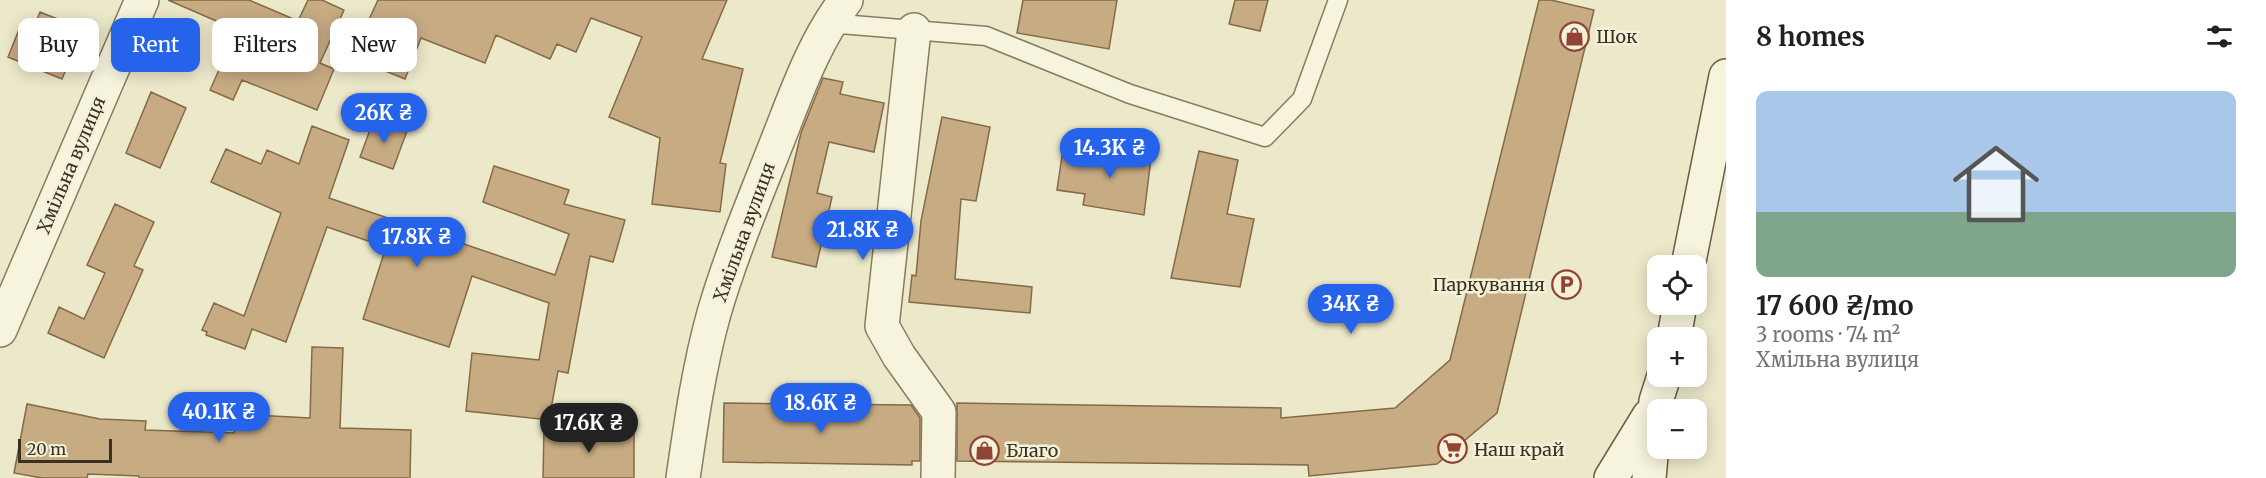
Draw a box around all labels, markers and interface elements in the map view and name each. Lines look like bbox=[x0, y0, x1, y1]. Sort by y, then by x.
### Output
chip: Buy bbox=[18, 18, 99, 72]
chip: Rent bbox=[111, 18, 200, 72]
chip: Filters bbox=[212, 18, 318, 72]
chip: New bbox=[330, 18, 417, 72]
shop icon: Шок bbox=[1559, 20, 1591, 52]
text: 8 homes bbox=[1756, 20, 1865, 53]
icon: filters bbox=[2203, 20, 2236, 53]
place label: Шок bbox=[1596, 25, 1638, 48]
street label: Хмільна вулиця bbox=[32, 93, 110, 237]
pin: 26K ₴ bbox=[342, 93, 426, 144]
text: 26K ₴ bbox=[355, 100, 413, 125]
pin: 14.3K ₴ bbox=[1055, 128, 1165, 179]
icon: home bbox=[1942, 130, 2050, 238]
text: 14.3K ₴ bbox=[1074, 135, 1146, 160]
street label: Хмільна вулиця bbox=[708, 159, 780, 305]
pin: 21.8K ₴ bbox=[808, 210, 918, 261]
pin: 17.8K ₴ bbox=[362, 217, 472, 268]
text: 21.8K ₴ bbox=[826, 217, 900, 242]
text: 17.8K ₴ bbox=[382, 224, 452, 249]
map controls bbox=[1647, 255, 1707, 459]
button: locate bbox=[1647, 255, 1707, 315]
parking icon: Паркування bbox=[1550, 268, 1582, 300]
place label: Паркування bbox=[1433, 273, 1545, 296]
pin: 34K ₴ bbox=[1309, 284, 1393, 335]
text: 17 600 ₴/mo bbox=[1756, 289, 1913, 322]
text: 34K ₴ bbox=[1322, 291, 1380, 316]
text: 3 rooms · 74 m² bbox=[1756, 322, 1900, 347]
button: + bbox=[1647, 327, 1707, 387]
text: Хмільна вулиця bbox=[1756, 347, 1919, 372]
pin: 18.6K ₴ bbox=[766, 383, 876, 434]
text: 18.6K ₴ bbox=[784, 390, 858, 415]
pin: 40.1K ₴ bbox=[164, 392, 274, 443]
text: 40.1K ₴ bbox=[182, 399, 256, 424]
button: − bbox=[1647, 399, 1707, 459]
pin: 17.6K ₴ bbox=[534, 403, 644, 454]
text: 17.6K ₴ bbox=[554, 410, 624, 435]
supermarket icon: Наш край bbox=[1437, 433, 1469, 465]
shop icon: Благо bbox=[969, 434, 1001, 466]
scale bar bbox=[18, 436, 112, 464]
place label: Наш край bbox=[1474, 438, 1564, 461]
text: 20 m bbox=[27, 439, 66, 459]
place label: Благо bbox=[1006, 439, 1058, 462]

